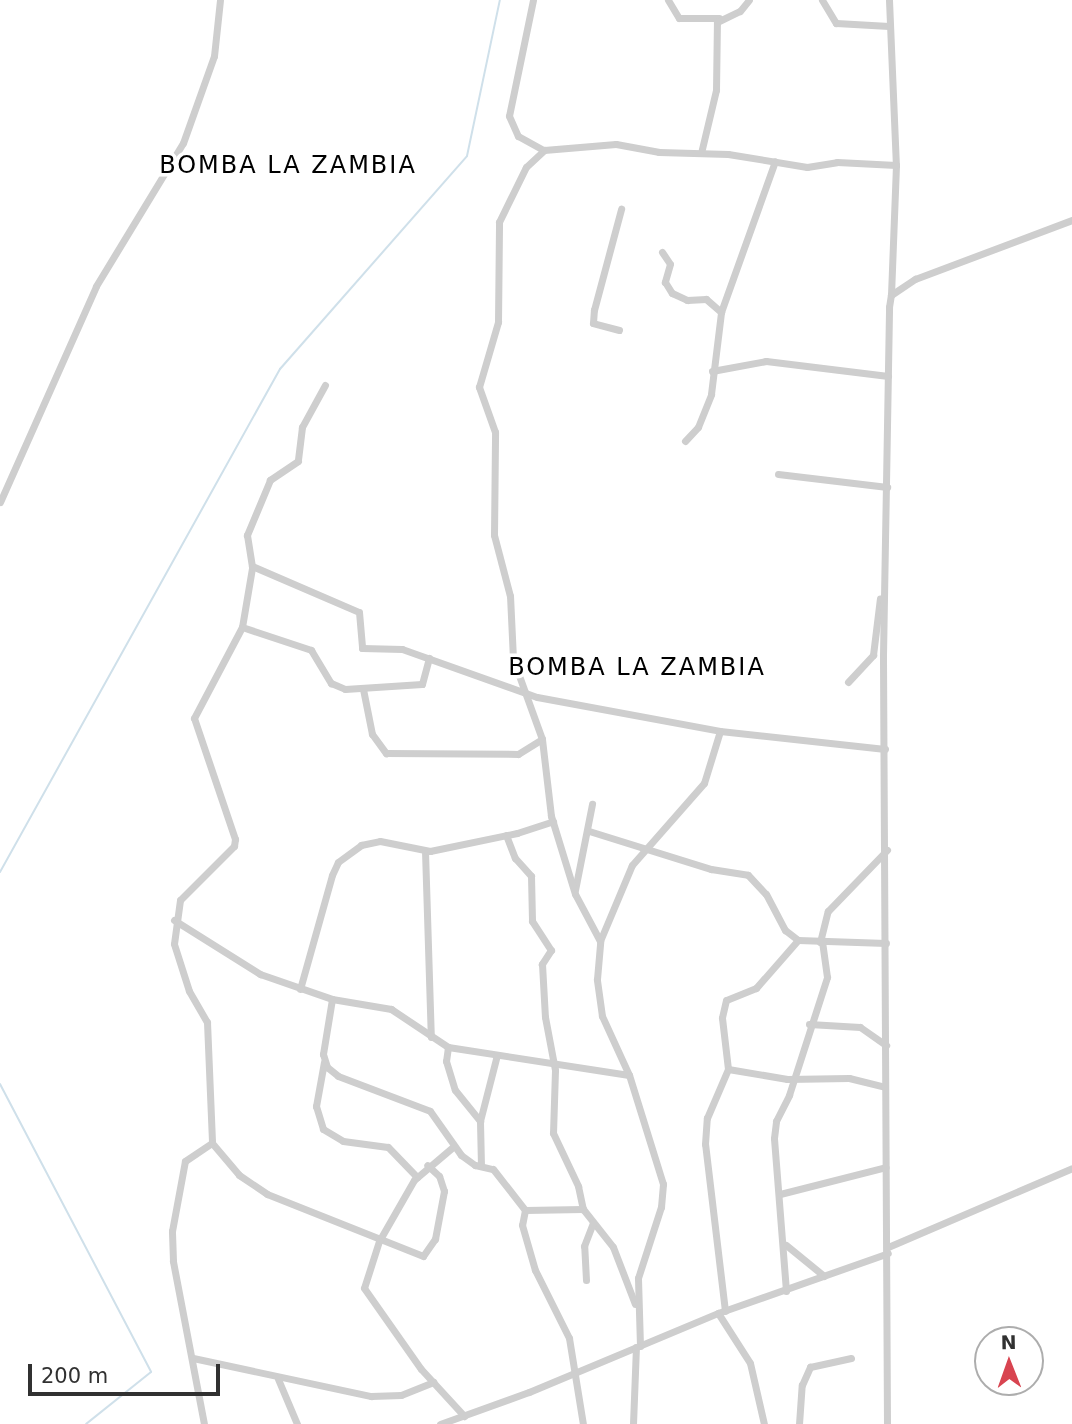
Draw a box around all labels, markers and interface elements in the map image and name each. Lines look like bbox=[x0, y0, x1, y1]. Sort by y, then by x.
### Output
district label: BOMBA LA ZAMBIA bbox=[161, 152, 415, 180]
district label: BOMBA LA ZAMBIA bbox=[510, 654, 764, 682]
north arrow bbox=[974, 1326, 1044, 1396]
text: N bbox=[1001, 1331, 1017, 1353]
scale bar bbox=[32, 1350, 224, 1394]
text: 200 m bbox=[41, 1364, 108, 1388]

